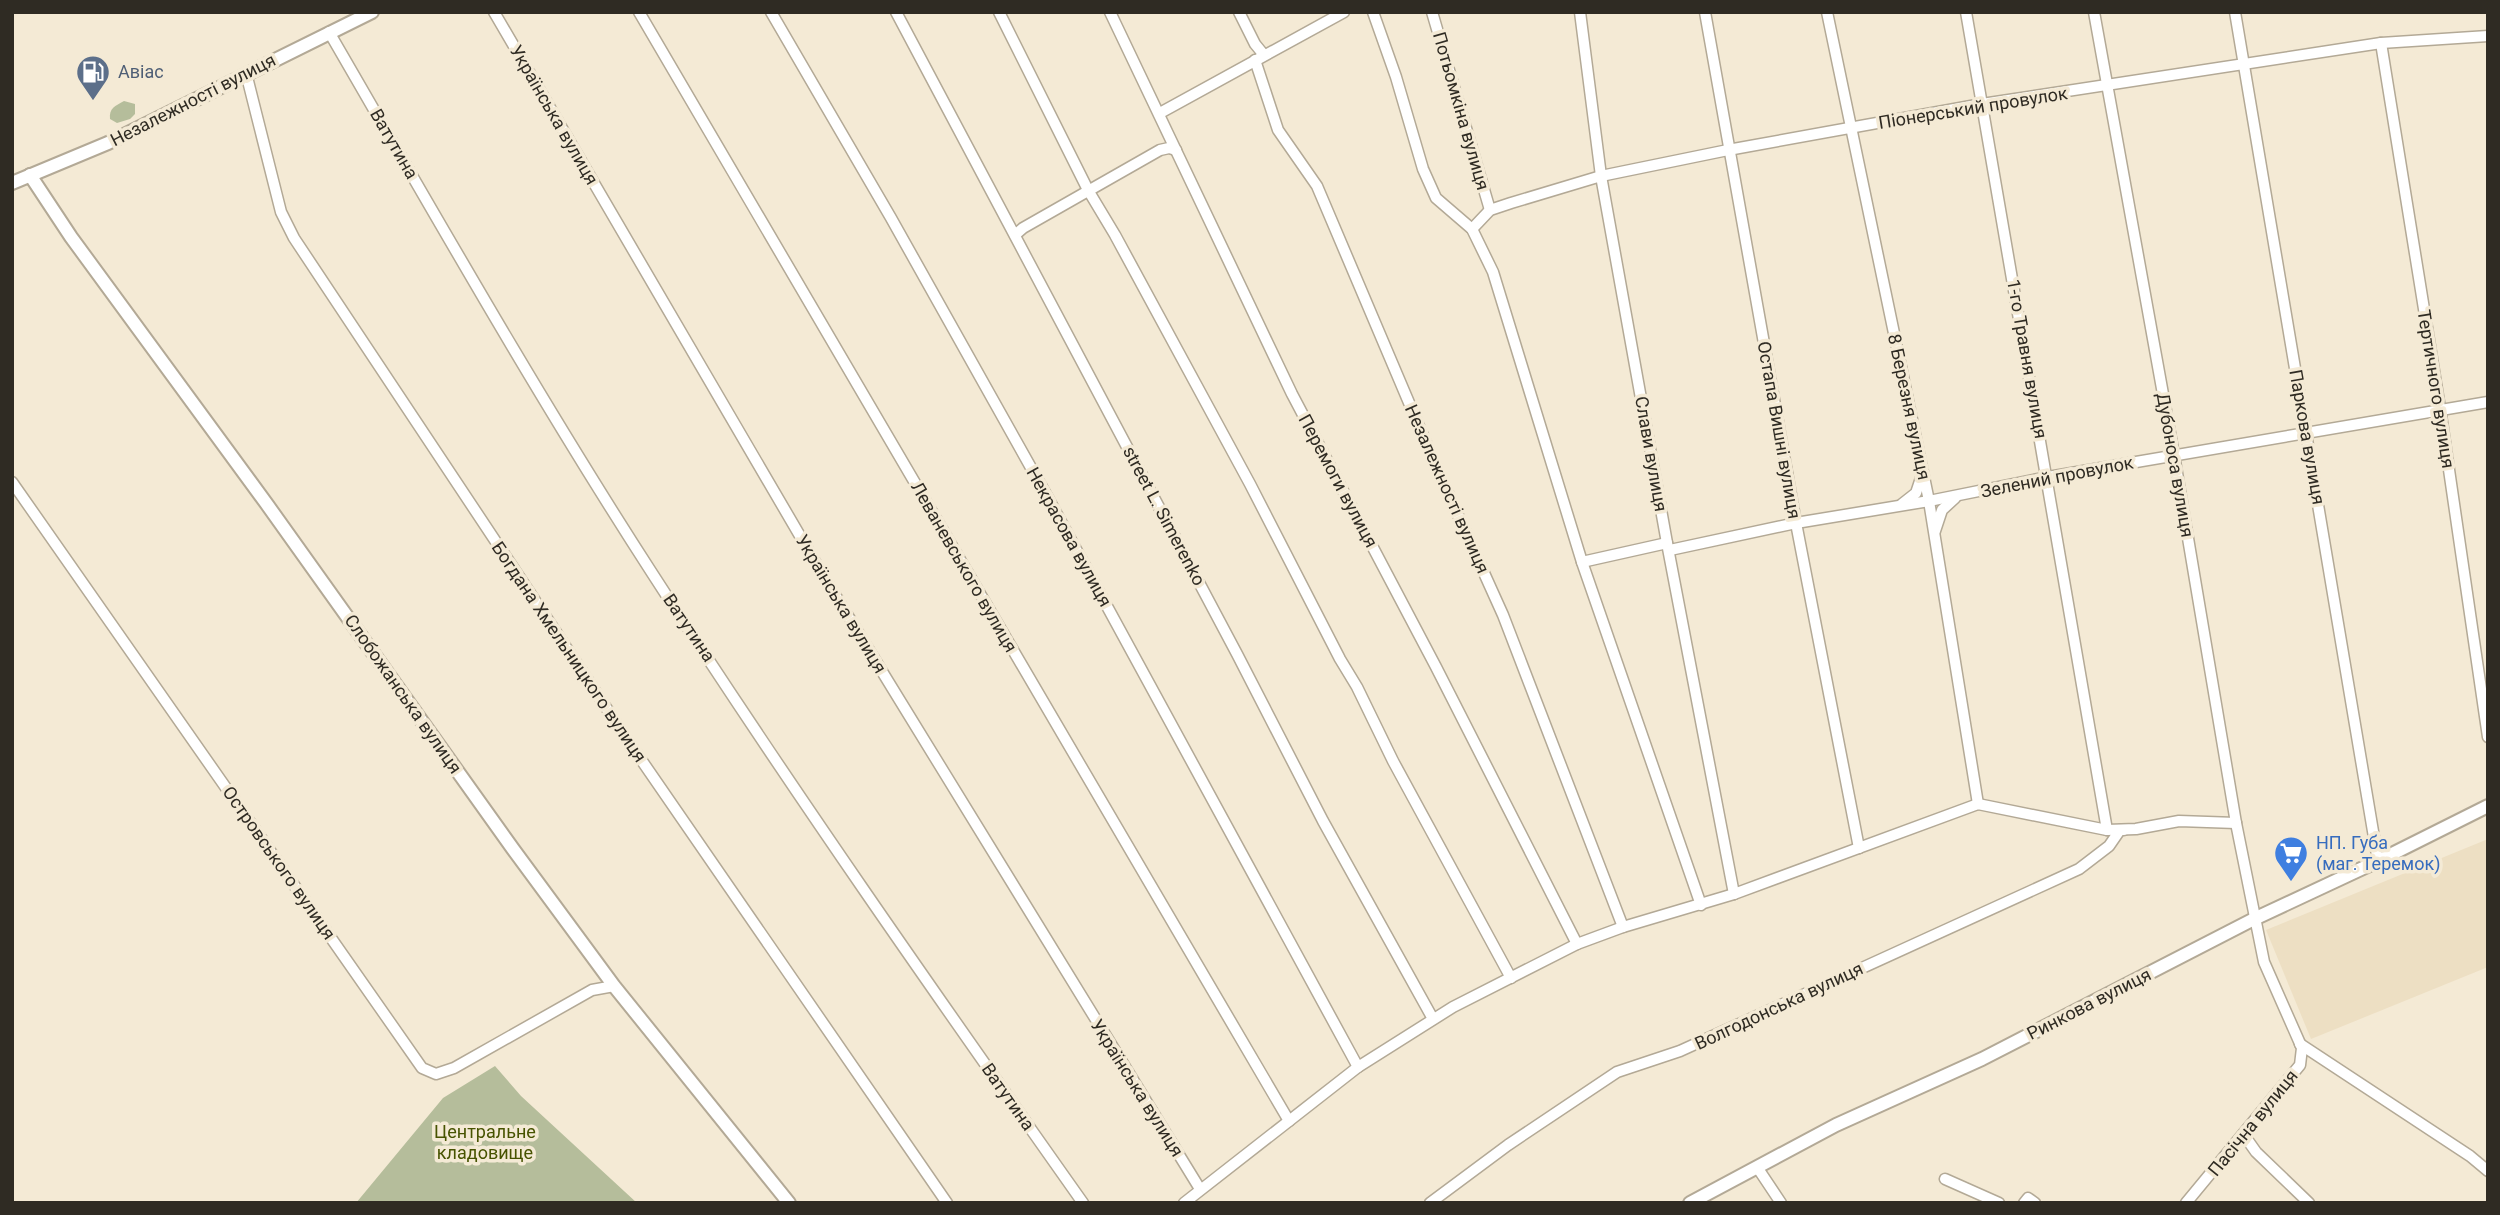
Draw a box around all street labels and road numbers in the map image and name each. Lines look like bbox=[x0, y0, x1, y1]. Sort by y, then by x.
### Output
street label: Потьомкіна вулиця bbox=[1429, 29, 1494, 192]
street label: Українська вулиця bbox=[506, 41, 603, 188]
street label: Незалежності вулиця bbox=[107, 49, 279, 150]
street label: Піонерський провулок bbox=[1877, 82, 2069, 133]
street label: Ватутина bbox=[366, 105, 423, 182]
street label: 1-го Травня вулиця bbox=[2003, 278, 2052, 440]
street label: Тертичного вулиця bbox=[2414, 308, 2459, 470]
street label: 8 Березня вулиця bbox=[1884, 332, 1935, 482]
street label: Остапа Вишні вулиця bbox=[1754, 339, 1805, 520]
street label: Паркова вулиця bbox=[2285, 368, 2330, 506]
street label: Дубоноса вулиця bbox=[2152, 391, 2199, 539]
street label: Слави вулиця bbox=[1631, 395, 1672, 513]
street label: Незалежності вулиця bbox=[1401, 401, 1494, 576]
street label: Перемоги вулиця bbox=[1294, 411, 1382, 551]
street label: street L. Simerenko bbox=[1119, 443, 1210, 589]
street label: Зелений провулок bbox=[1979, 451, 2135, 502]
street label: Некрасова вулиця bbox=[1022, 463, 1116, 610]
street label: Леваневського вулиця bbox=[907, 478, 1022, 656]
street label: Українська вулиця bbox=[792, 531, 891, 677]
street label: Богдана Хмельницкого вулиця bbox=[488, 537, 651, 766]
street label: Ватутина bbox=[659, 590, 720, 666]
street label: Слобожанська вулиця bbox=[340, 610, 466, 777]
street label: Островського вулиця bbox=[219, 782, 340, 943]
street label: Волгодонська вулиця bbox=[1691, 957, 1866, 1054]
street label: Ринкова вулиця bbox=[2023, 963, 2154, 1044]
street label: Українська вулиця bbox=[1087, 1015, 1188, 1160]
street label: Ватутина bbox=[978, 1059, 1039, 1134]
street label: Пасічна вулиця bbox=[2203, 1065, 2302, 1180]

